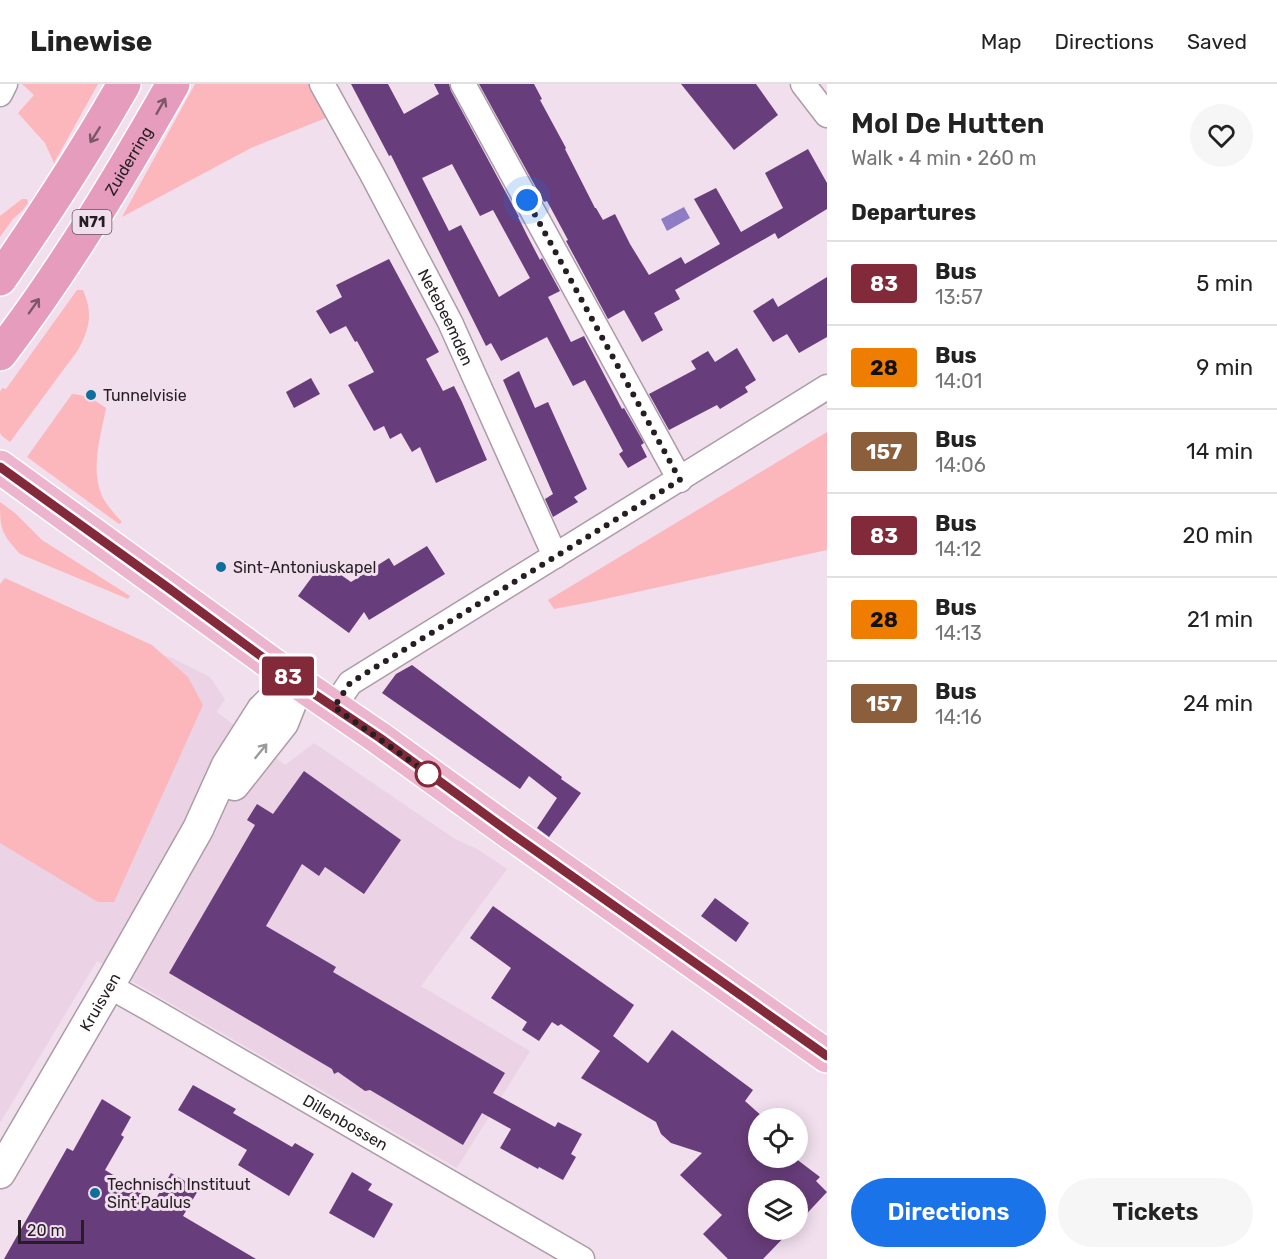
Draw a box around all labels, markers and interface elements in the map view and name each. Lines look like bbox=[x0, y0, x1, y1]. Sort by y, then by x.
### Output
text: Linewise bbox=[30, 25, 153, 58]
text: Map bbox=[981, 29, 1022, 54]
text: Directions bbox=[1055, 29, 1154, 54]
text: Saved bbox=[1187, 29, 1247, 54]
one-way arrow bbox=[155, 98, 167, 115]
button: heart bbox=[1190, 104, 1253, 167]
text: Mol De Hutten bbox=[851, 107, 1045, 140]
street label: Zuiderring bbox=[100, 123, 156, 199]
one-way arrow bbox=[88, 126, 101, 143]
text: Walk · 4 min · 260 m bbox=[851, 146, 1037, 170]
your location bbox=[512, 185, 542, 215]
text: Departures bbox=[851, 199, 976, 226]
road number: N71 bbox=[72, 210, 112, 234]
text: Bus bbox=[935, 258, 977, 285]
street label: Netebeemden bbox=[414, 266, 478, 368]
text: 5 min bbox=[1196, 270, 1253, 297]
text: 83 bbox=[870, 271, 898, 296]
text: 13:57 bbox=[935, 285, 983, 309]
one-way arrow bbox=[28, 299, 40, 315]
text: Bus bbox=[935, 342, 977, 369]
text: 9 min bbox=[1196, 354, 1253, 381]
text: 28 bbox=[870, 355, 898, 380]
text: 14:01 bbox=[935, 369, 982, 393]
place label: Tunnelvisie bbox=[103, 386, 187, 405]
marker: Tunnelvisie bbox=[84, 388, 98, 402]
text: Bus bbox=[935, 426, 977, 453]
text: 14 min bbox=[1186, 438, 1253, 465]
text: 157 bbox=[866, 439, 902, 464]
text: 14:06 bbox=[935, 453, 986, 477]
text: Bus bbox=[935, 510, 977, 537]
text: 20 min bbox=[1183, 522, 1253, 549]
text: 83 bbox=[870, 523, 898, 548]
text: 14:12 bbox=[935, 537, 981, 561]
place label: Sint-Antoniuskapel bbox=[233, 558, 376, 577]
marker: Sint-Antoniuskapel bbox=[214, 560, 228, 574]
text: Bus bbox=[935, 594, 977, 621]
text: 21 min bbox=[1187, 606, 1253, 633]
text: 28 bbox=[870, 607, 898, 632]
text: 14:13 bbox=[935, 621, 982, 645]
line badge: 83 bbox=[261, 656, 315, 696]
text: 83 bbox=[274, 664, 302, 689]
text: Bus bbox=[935, 678, 977, 705]
text: 24 min bbox=[1183, 690, 1253, 717]
text: 157 bbox=[866, 691, 902, 716]
text: 14:16 bbox=[935, 705, 982, 729]
one-way arrow bbox=[255, 743, 268, 759]
unlabelled marker bbox=[415, 761, 441, 787]
street label: Kruisven bbox=[75, 969, 124, 1035]
street label: Dillenbossen bbox=[300, 1090, 392, 1154]
map controls bbox=[748, 1108, 808, 1240]
button: locate bbox=[748, 1108, 808, 1168]
place label: Technisch Instituut Sint Paulus bbox=[107, 1175, 251, 1212]
button: Directions bbox=[851, 1178, 1046, 1247]
button: Tickets bbox=[1058, 1178, 1253, 1247]
button: layers bbox=[748, 1180, 808, 1240]
marker: Technisch Instituut Sint Paulus bbox=[88, 1186, 102, 1200]
scale bar bbox=[18, 1217, 84, 1244]
text: 20 m bbox=[27, 1221, 65, 1240]

